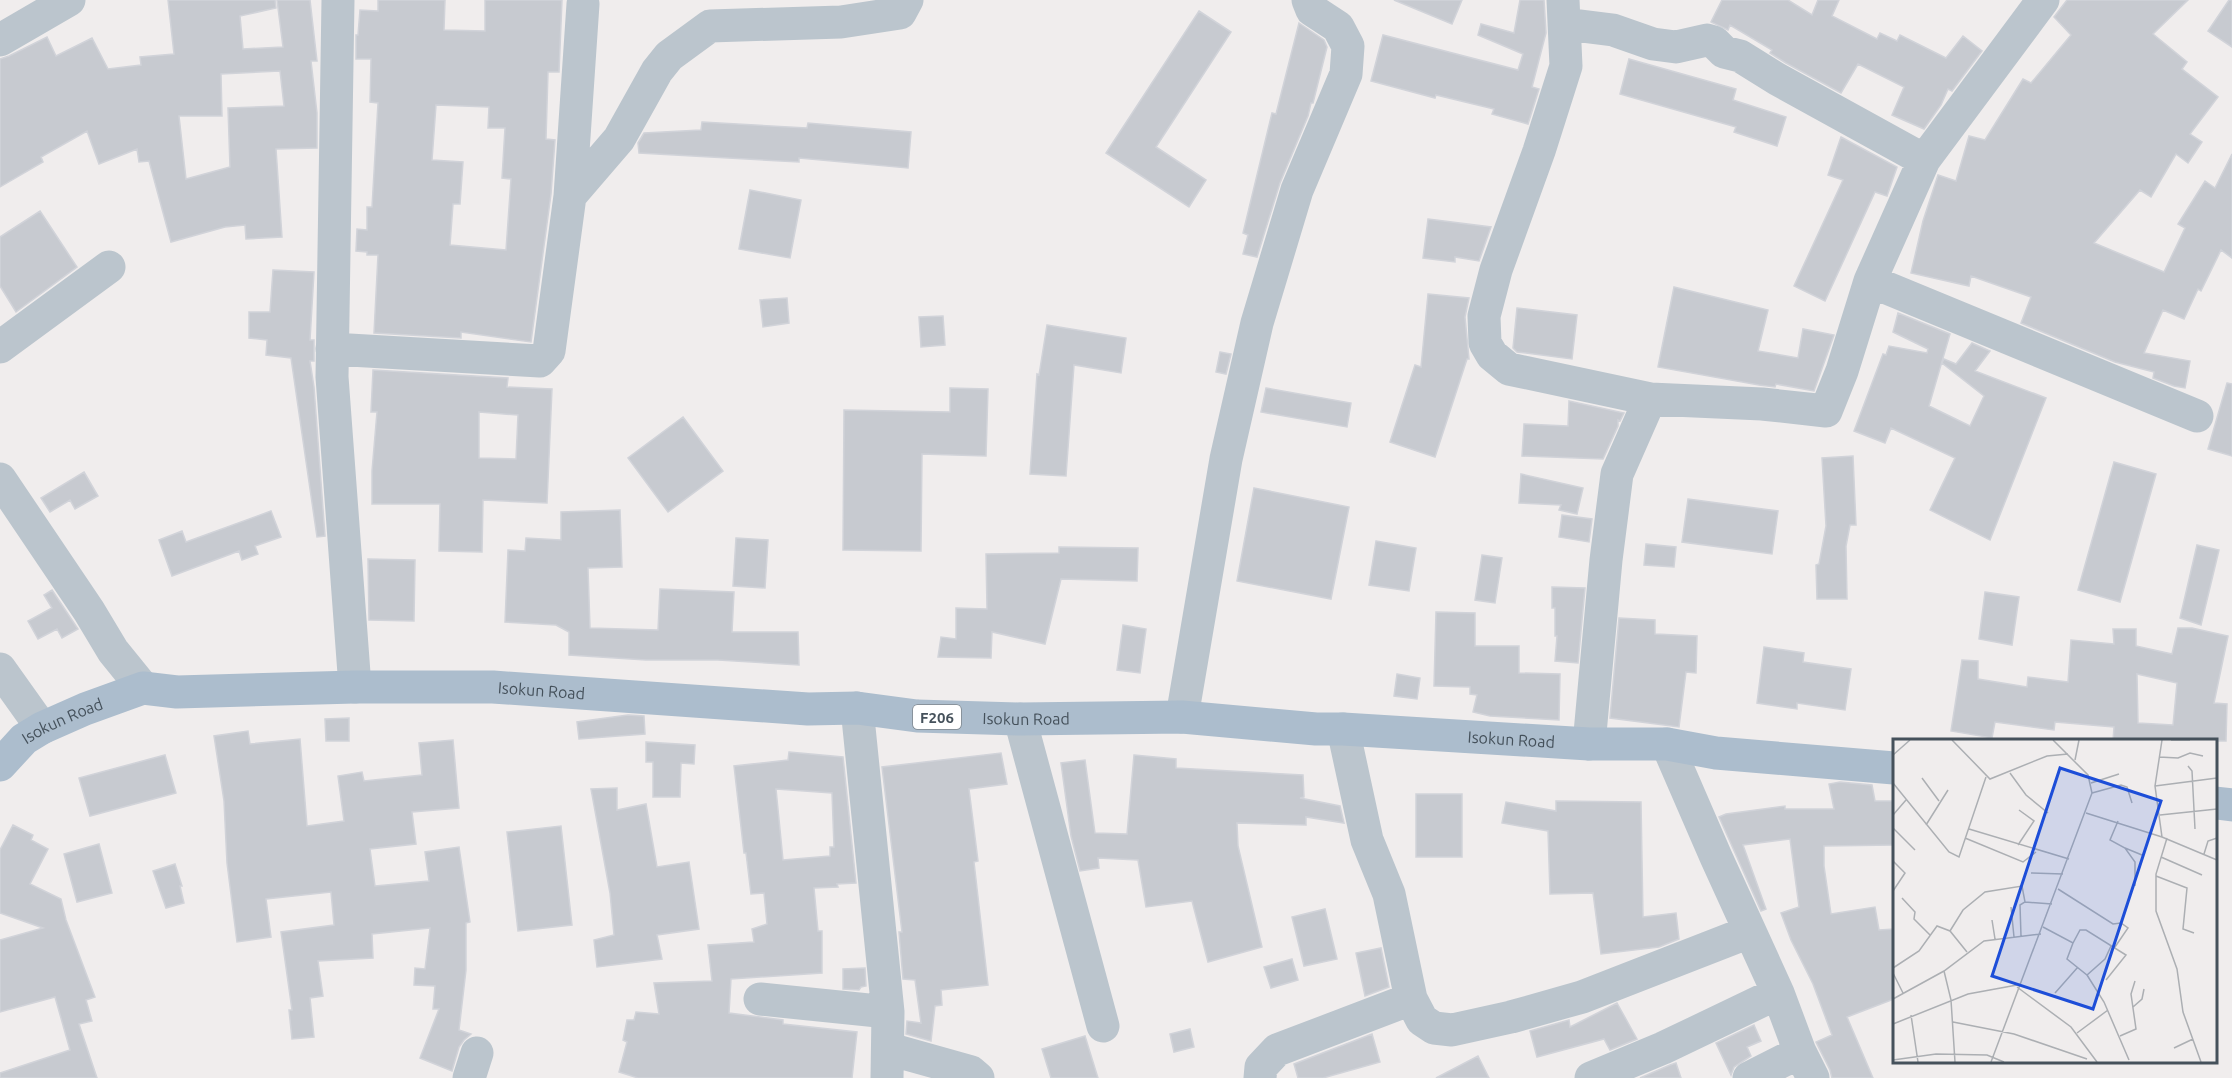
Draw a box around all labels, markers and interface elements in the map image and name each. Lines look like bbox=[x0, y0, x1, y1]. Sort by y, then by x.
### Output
street label: Isokun Road bbox=[497, 678, 586, 702]
street label: Isokun Road bbox=[18, 694, 105, 747]
road number: F206 bbox=[913, 705, 961, 729]
street label: Isokun Road bbox=[982, 709, 1070, 728]
street label: Isokun Road bbox=[1467, 728, 1555, 751]
inset map bbox=[1893, 739, 2217, 1063]

